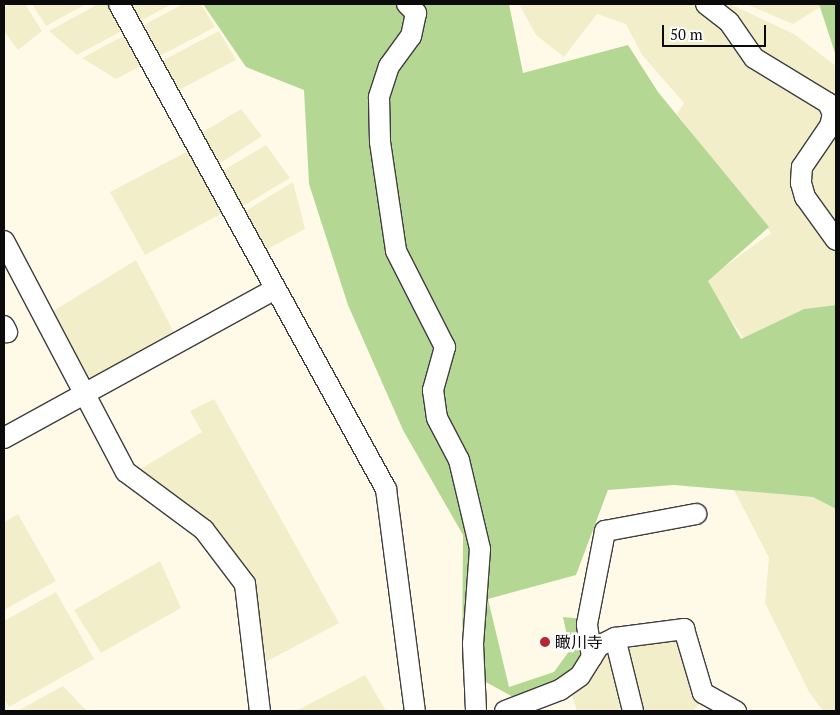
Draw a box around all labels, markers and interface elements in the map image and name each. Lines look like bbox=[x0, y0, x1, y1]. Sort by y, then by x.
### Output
scale bar bbox=[665, 15, 769, 47]
text: 50 m bbox=[670, 24, 703, 44]
place label: 瞰川寺 bbox=[555, 632, 603, 652]
marker: 瞰川寺 bbox=[539, 636, 551, 648]

